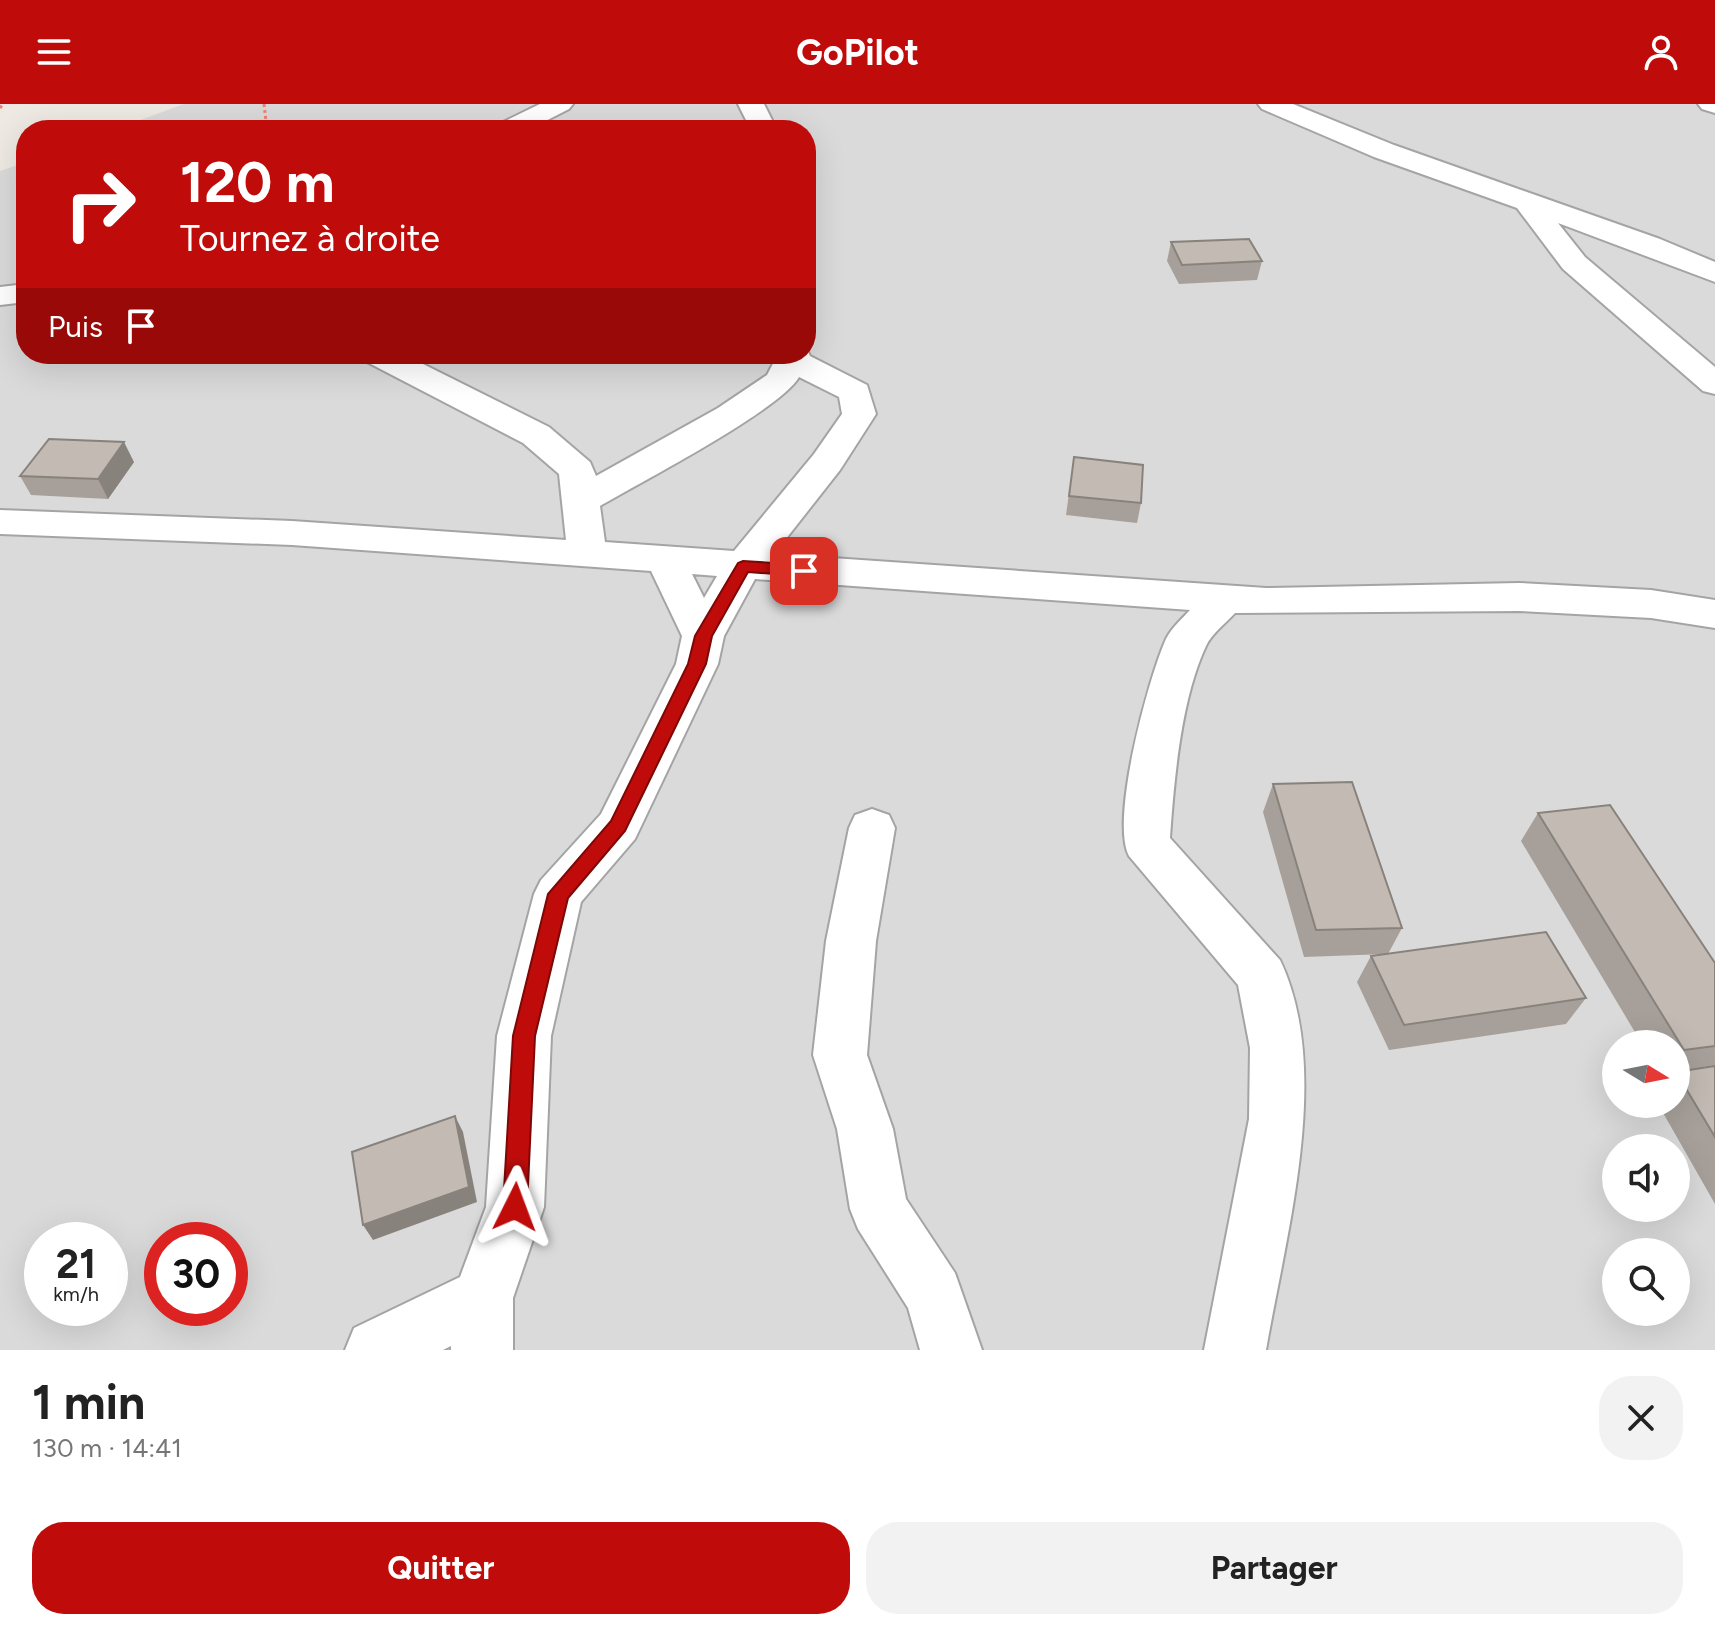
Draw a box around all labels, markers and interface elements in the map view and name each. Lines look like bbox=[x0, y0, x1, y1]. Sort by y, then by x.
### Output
icon: menu bbox=[32, 30, 76, 74]
icon: person bbox=[1639, 30, 1683, 74]
text: GoPilot bbox=[796, 31, 919, 74]
text: 120 m bbox=[180, 149, 335, 216]
icon: right bbox=[48, 152, 152, 256]
text: Tournez à droite bbox=[180, 217, 440, 260]
icon: arrive bbox=[119, 304, 163, 348]
text: Puis bbox=[48, 308, 103, 345]
pin bbox=[770, 537, 838, 605]
icon: arrive bbox=[782, 549, 826, 593]
north arrow bbox=[1602, 1030, 1690, 1118]
map controls bbox=[1602, 1030, 1690, 1326]
button: sound bbox=[1602, 1134, 1690, 1222]
position arrow bbox=[473, 1165, 557, 1249]
speed limit sign: 30 bbox=[144, 1222, 248, 1326]
button: search bbox=[1602, 1238, 1690, 1326]
text: 21 bbox=[56, 1240, 96, 1288]
text: km/h bbox=[53, 1282, 99, 1306]
text: 1 min bbox=[32, 1373, 145, 1431]
button: close bbox=[1599, 1376, 1683, 1460]
text: 130 m · 14:41 bbox=[32, 1432, 182, 1464]
button: Quitter bbox=[32, 1522, 850, 1614]
button: Partager bbox=[866, 1522, 1683, 1614]

